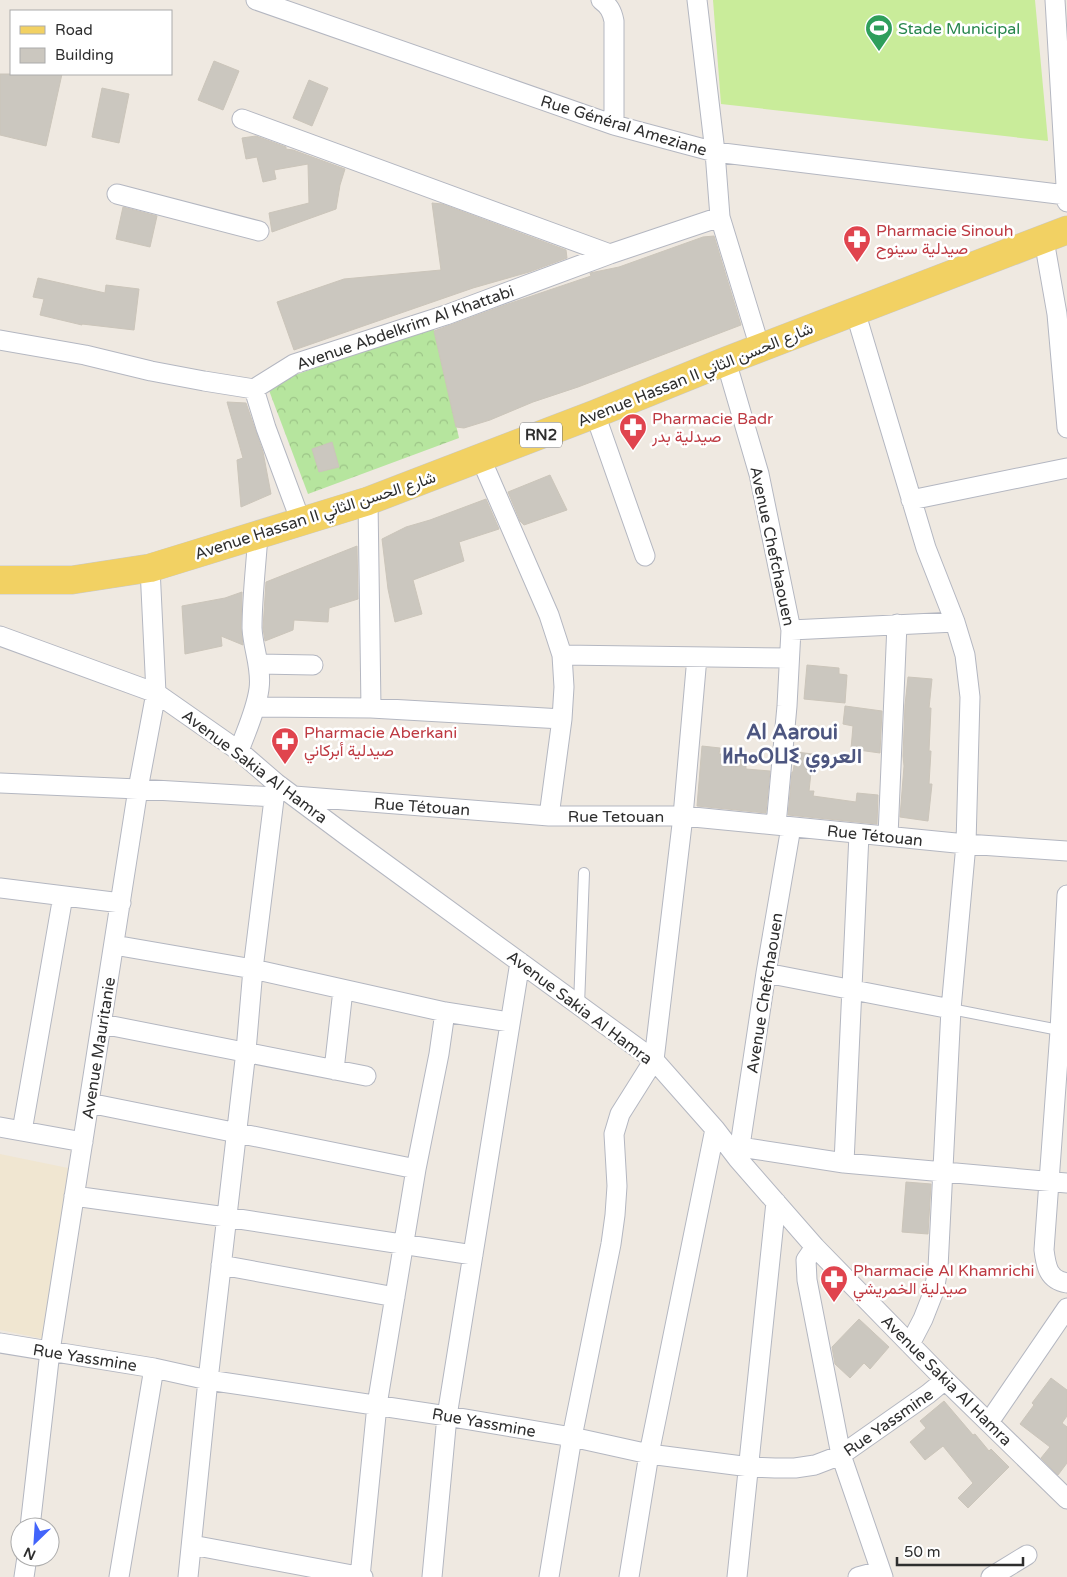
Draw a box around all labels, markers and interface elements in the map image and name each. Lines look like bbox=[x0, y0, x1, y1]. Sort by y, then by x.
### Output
legend bbox=[10, 10, 172, 75]
sports icon: Stade Municipal bbox=[864, 13, 894, 52]
place label: Stade Municipal bbox=[898, 19, 1020, 39]
text: Road bbox=[55, 21, 93, 39]
text: Building bbox=[55, 46, 114, 64]
street label: Rue Général Ameziane bbox=[538, 91, 709, 161]
place label: Pharmacie Sinouh صيدلية سينوح bbox=[876, 221, 1014, 260]
pharmacy icon: Pharmacie Sinouh صيدلية سينوح bbox=[842, 224, 872, 263]
street label: Avenue Abdelkrim Al Khattabi bbox=[294, 281, 517, 375]
street label: Avenue Hassan II شارع الحسن الثاني bbox=[575, 318, 817, 434]
place label: Pharmacie Badr صيدلية بدر bbox=[651, 409, 774, 447]
pharmacy icon: Pharmacie Badr صيدلية بدر bbox=[618, 412, 648, 451]
road number: RN2 bbox=[520, 422, 562, 448]
street label: Avenue Chefchaouen bbox=[745, 465, 799, 628]
street label: Avenue Hassan II شارع الحسن الثاني bbox=[192, 467, 439, 567]
street label: Avenue Sakia Al Hamra bbox=[178, 706, 331, 828]
district label: Al Aaroui ⵍⵄⴰⵔⵡⵉ العروي bbox=[722, 720, 862, 773]
place label: Pharmacie Aberkani صيدلية أبركاني bbox=[304, 723, 457, 764]
pharmacy icon: Pharmacie Aberkani صيدلية أبركاني bbox=[270, 726, 300, 765]
street label: Rue Tétouan bbox=[373, 794, 471, 820]
street label: Rue Tetouan bbox=[568, 807, 664, 827]
street label: Rue Tétouan bbox=[826, 821, 924, 851]
street label: Avenue Chefchaouen bbox=[742, 911, 788, 1075]
street label: Avenue Sakia Al Hamra bbox=[503, 947, 656, 1069]
street label: Avenue Mauritanie bbox=[78, 976, 120, 1121]
place label: Pharmacie Al Khamrichi صيدلية الخمريشي bbox=[853, 1261, 1034, 1302]
pharmacy icon: Pharmacie Al Khamrichi صيدلية الخمريشي bbox=[819, 1264, 849, 1303]
street label: Avenue Sakia Al Hamra bbox=[877, 1311, 1016, 1450]
street label: Rue Yassmine bbox=[31, 1340, 138, 1376]
street label: Rue Yassmine bbox=[840, 1384, 937, 1461]
street label: Rue Yassmine bbox=[430, 1404, 537, 1442]
north arrow bbox=[10, 1517, 60, 1567]
scale bar bbox=[897, 1534, 1023, 1566]
text: N bbox=[21, 1543, 38, 1563]
text: 50 m bbox=[904, 1543, 941, 1561]

